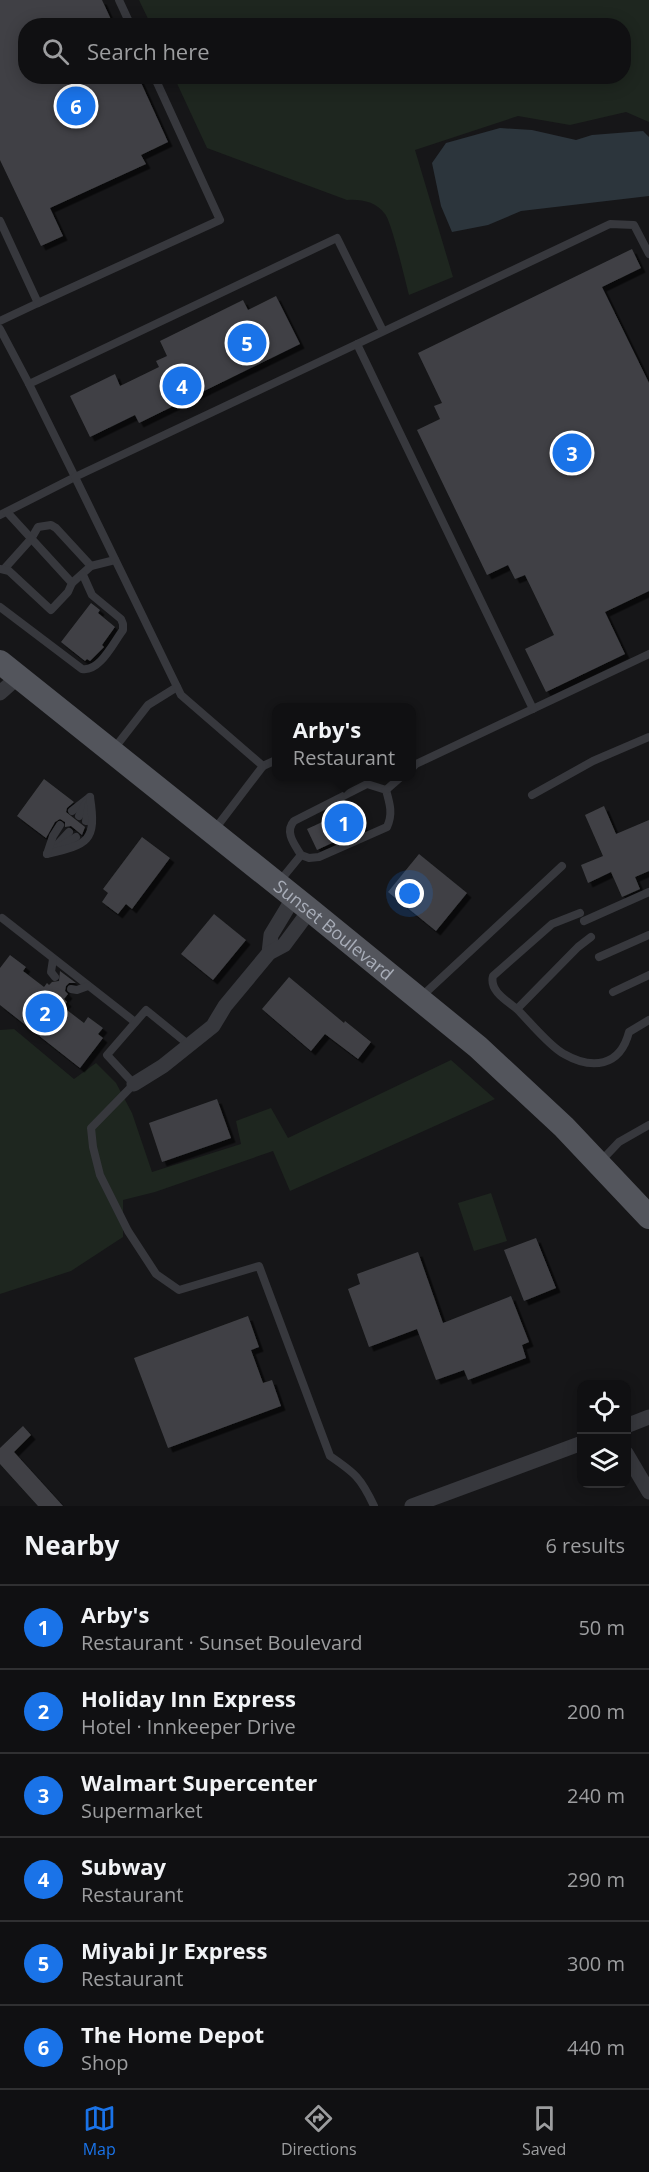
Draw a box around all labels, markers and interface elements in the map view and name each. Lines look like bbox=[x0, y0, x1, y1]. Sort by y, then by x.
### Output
search box bbox=[18, 18, 631, 84]
icon: search bbox=[39, 35, 72, 68]
text: Search here bbox=[87, 36, 210, 66]
pin: 6 bbox=[56, 84, 96, 128]
pin: 5 bbox=[228, 320, 266, 366]
pin: 4 bbox=[162, 364, 201, 408]
pin: 3 bbox=[552, 430, 592, 476]
popup bbox=[272, 703, 416, 781]
text: Arby's bbox=[293, 714, 361, 744]
text: Restaurant bbox=[293, 744, 395, 771]
pin: 1 bbox=[324, 800, 364, 846]
street label: Sunset Boulevard bbox=[269, 874, 399, 985]
your location bbox=[395, 879, 424, 908]
pin: 2 bbox=[26, 990, 64, 1036]
map controls bbox=[577, 1380, 631, 1488]
button: locate bbox=[577, 1380, 631, 1434]
button: layers bbox=[577, 1434, 631, 1488]
text: Nearby bbox=[24, 1527, 119, 1563]
text: 6 results bbox=[545, 1532, 625, 1559]
text: Arby's bbox=[81, 1599, 149, 1629]
text: 1 bbox=[38, 1614, 49, 1641]
text: 50 m bbox=[578, 1614, 625, 1641]
text: Restaurant · Sunset Boulevard bbox=[81, 1629, 363, 1656]
text: Holiday Inn Express bbox=[81, 1683, 296, 1713]
text: 2 bbox=[38, 1698, 49, 1725]
text: 200 m bbox=[567, 1698, 625, 1725]
text: Hotel · Innkeeper Drive bbox=[81, 1713, 296, 1740]
text: Walmart Supercenter bbox=[81, 1767, 317, 1797]
text: 3 bbox=[38, 1782, 49, 1809]
text: 240 m bbox=[567, 1782, 625, 1809]
text: Supermarket bbox=[81, 1797, 203, 1824]
text: Subway bbox=[81, 1851, 166, 1881]
text: 4 bbox=[38, 1866, 49, 1893]
text: 290 m bbox=[567, 1866, 625, 1893]
text: Restaurant bbox=[81, 1881, 183, 1908]
text: Miyabi Jr Express bbox=[81, 1935, 267, 1965]
text: 5 bbox=[38, 1950, 49, 1977]
text: 300 m bbox=[567, 1950, 625, 1977]
text: Restaurant bbox=[81, 1965, 183, 1992]
text: The Home Depot bbox=[81, 2019, 264, 2049]
text: 6 bbox=[38, 2034, 49, 2061]
text: 440 m bbox=[567, 2034, 625, 2061]
text: Shop bbox=[81, 2049, 129, 2076]
tab: Map bbox=[83, 2102, 116, 2160]
tab: Directions bbox=[281, 2102, 357, 2160]
tab: Saved bbox=[522, 2102, 566, 2160]

